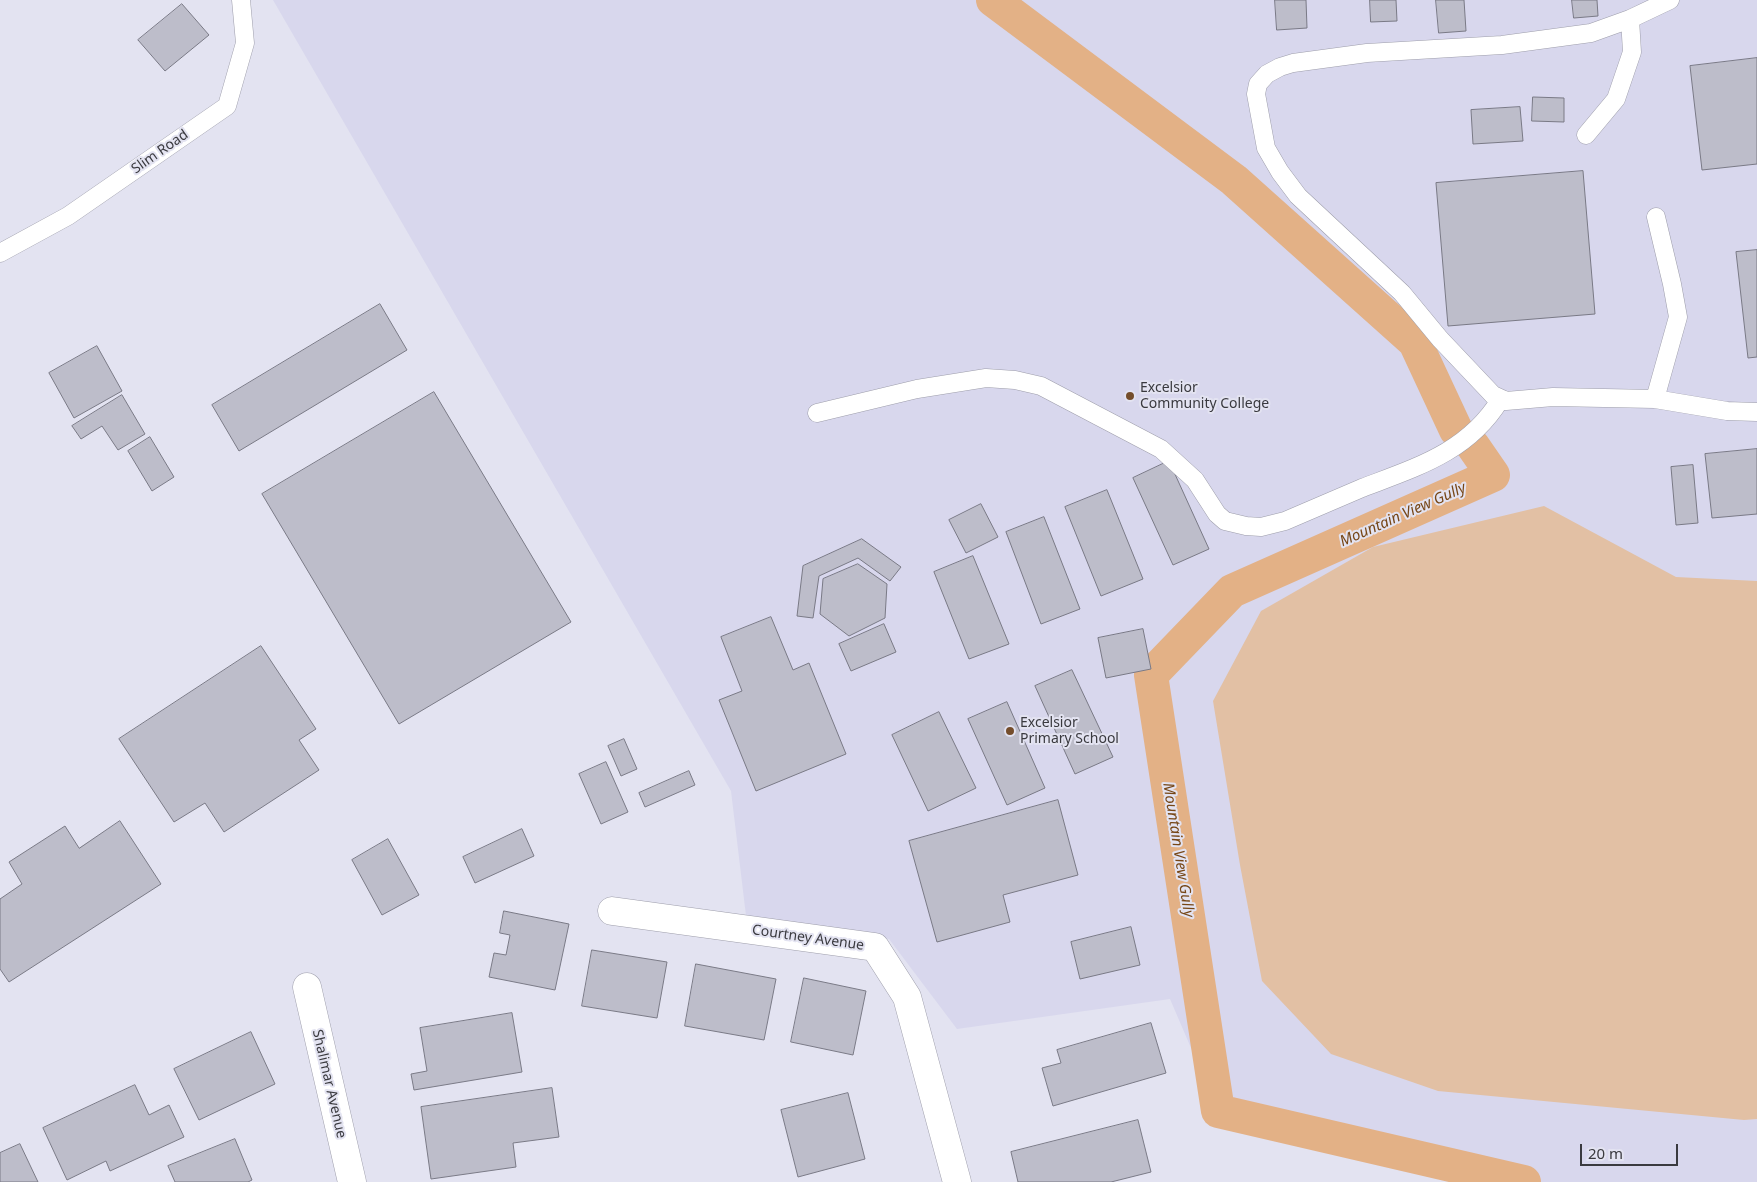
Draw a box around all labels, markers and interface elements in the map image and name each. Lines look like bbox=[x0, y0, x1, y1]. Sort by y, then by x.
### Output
street label: Slim Road bbox=[128, 126, 192, 178]
place label: Excelsior Community College bbox=[1140, 380, 1269, 412]
marker: Excelsior Community College bbox=[1124, 390, 1136, 402]
water label: Mountain View Gully bbox=[1337, 479, 1469, 551]
place label: Excelsior Primary School bbox=[1020, 715, 1119, 748]
marker: Excelsior Primary School bbox=[1004, 725, 1016, 737]
water label: Mountain View Gully bbox=[1158, 781, 1198, 919]
street label: Courtney Avenue bbox=[751, 922, 865, 954]
street label: Shalimar Avenue bbox=[308, 1028, 350, 1140]
scale bar bbox=[1582, 1134, 1680, 1166]
text: 20 m bbox=[1588, 1143, 1623, 1163]

